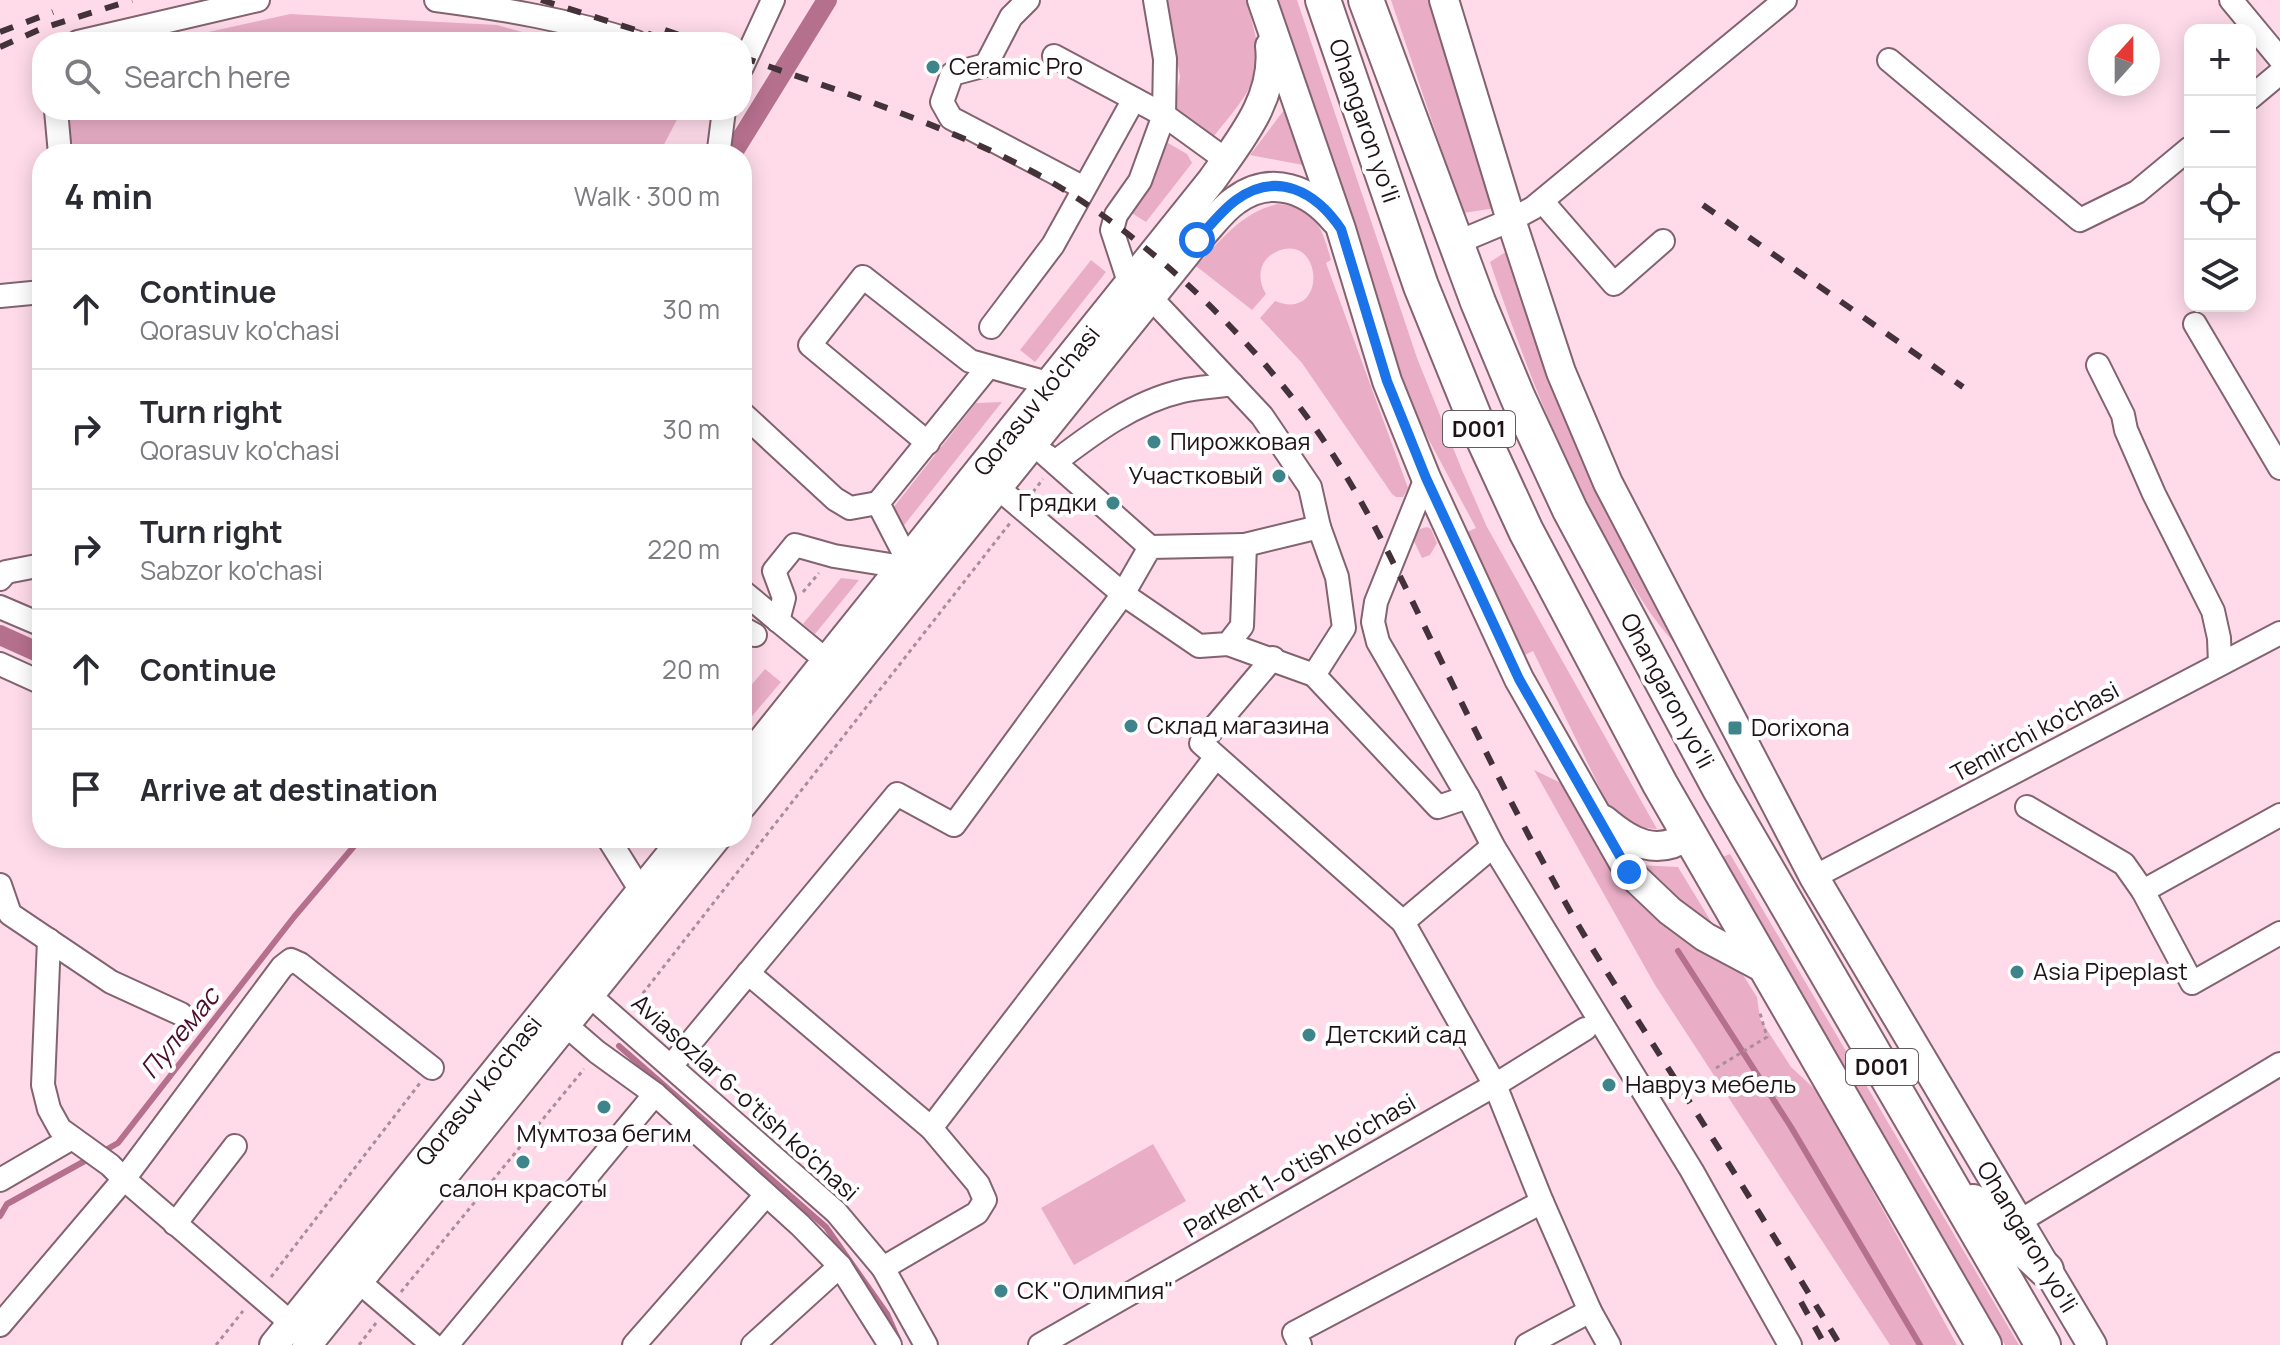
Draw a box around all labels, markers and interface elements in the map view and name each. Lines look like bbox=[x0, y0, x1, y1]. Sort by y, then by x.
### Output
north arrow bbox=[2088, 24, 2160, 96]
map controls bbox=[2184, 24, 2256, 312]
button: + bbox=[2184, 24, 2256, 96]
search box bbox=[32, 32, 752, 120]
street label: Ohangaron yoʻli bbox=[1322, 34, 1409, 207]
place label: Ceramic Pro bbox=[949, 49, 1083, 82]
icon: search bbox=[60, 54, 104, 98]
text: Search here bbox=[124, 56, 291, 97]
marker: Ceramic Pro bbox=[924, 58, 942, 76]
button: − bbox=[2184, 96, 2256, 168]
button: locate bbox=[2184, 168, 2256, 240]
text: 4 min bbox=[64, 173, 153, 219]
text: Walk · 300 m bbox=[574, 178, 720, 214]
route start bbox=[1179, 222, 1215, 258]
button: layers bbox=[2184, 240, 2256, 312]
text: Continue bbox=[140, 271, 276, 312]
icon: ahead bbox=[64, 287, 108, 331]
text: 30 m bbox=[663, 291, 720, 327]
text: Qorasuv ko'chasi bbox=[140, 312, 340, 348]
street label: Qorasuv ko'chasi bbox=[965, 318, 1107, 482]
text: Turn right bbox=[140, 391, 283, 432]
icon: right bbox=[64, 407, 108, 451]
text: 30 m bbox=[663, 411, 720, 447]
road number: D001 bbox=[1443, 411, 1515, 447]
place label: Пирожковая bbox=[1170, 424, 1311, 457]
text: Qorasuv ko'chasi bbox=[140, 432, 340, 468]
marker: Пирожковая bbox=[1145, 433, 1163, 451]
place label: Участковый bbox=[1128, 458, 1263, 491]
marker: Участковый bbox=[1270, 467, 1288, 485]
place label: Грядки bbox=[1018, 485, 1097, 518]
marker: Грядки bbox=[1104, 494, 1122, 512]
text: Turn right bbox=[140, 511, 283, 552]
icon: right bbox=[64, 527, 108, 571]
text: 220 m bbox=[647, 531, 720, 567]
text: Sabzor ko'chasi bbox=[140, 552, 323, 588]
street label: Ohangaron yoʻli bbox=[1614, 607, 1723, 774]
icon: ahead bbox=[64, 647, 108, 691]
text: Continue bbox=[140, 649, 276, 690]
text: 20 m bbox=[662, 651, 720, 687]
street label: Temirchi ko'chasi bbox=[1944, 672, 2124, 789]
place label: Склад магазина bbox=[1147, 708, 1329, 741]
place label: Dorixona bbox=[1751, 710, 1850, 743]
marker: Склад магазина bbox=[1122, 717, 1140, 735]
marker: Dorixona bbox=[1726, 719, 1744, 737]
icon: arrive bbox=[64, 767, 108, 811]
text: Arrive at destination bbox=[140, 769, 438, 810]
route end bbox=[1611, 854, 1647, 890]
place label: Asia Pipeplast bbox=[2033, 954, 2188, 987]
marker: Asia Pipeplast bbox=[2008, 963, 2026, 981]
water label: Пулемас bbox=[131, 977, 229, 1086]
street label: Aviasozlar 6-o'tish ko'chasi bbox=[625, 986, 867, 1208]
street label: Qorasuv ko'chasi bbox=[407, 1008, 549, 1172]
place label: Детский сад bbox=[1325, 1017, 1467, 1050]
marker: Детский сад bbox=[1300, 1026, 1318, 1044]
road number: D001 bbox=[1846, 1049, 1918, 1085]
place label: Навруз мебель bbox=[1625, 1067, 1796, 1100]
marker: Навруз мебель bbox=[1600, 1076, 1618, 1094]
street label: Parkent 1-o'tish ko'chasi bbox=[1177, 1085, 1421, 1245]
marker: Мумтоза бегим bbox=[595, 1098, 613, 1116]
place label: Мумтоза бегим bbox=[516, 1116, 692, 1149]
marker: салон красоты bbox=[514, 1153, 532, 1171]
street label: Ohangaron yoʻli bbox=[1970, 1154, 2087, 1318]
place label: салон красоты bbox=[439, 1171, 607, 1204]
place label: СК "Олимпия" bbox=[1017, 1273, 1174, 1306]
marker: СК "Олимпия" bbox=[992, 1282, 1010, 1300]

